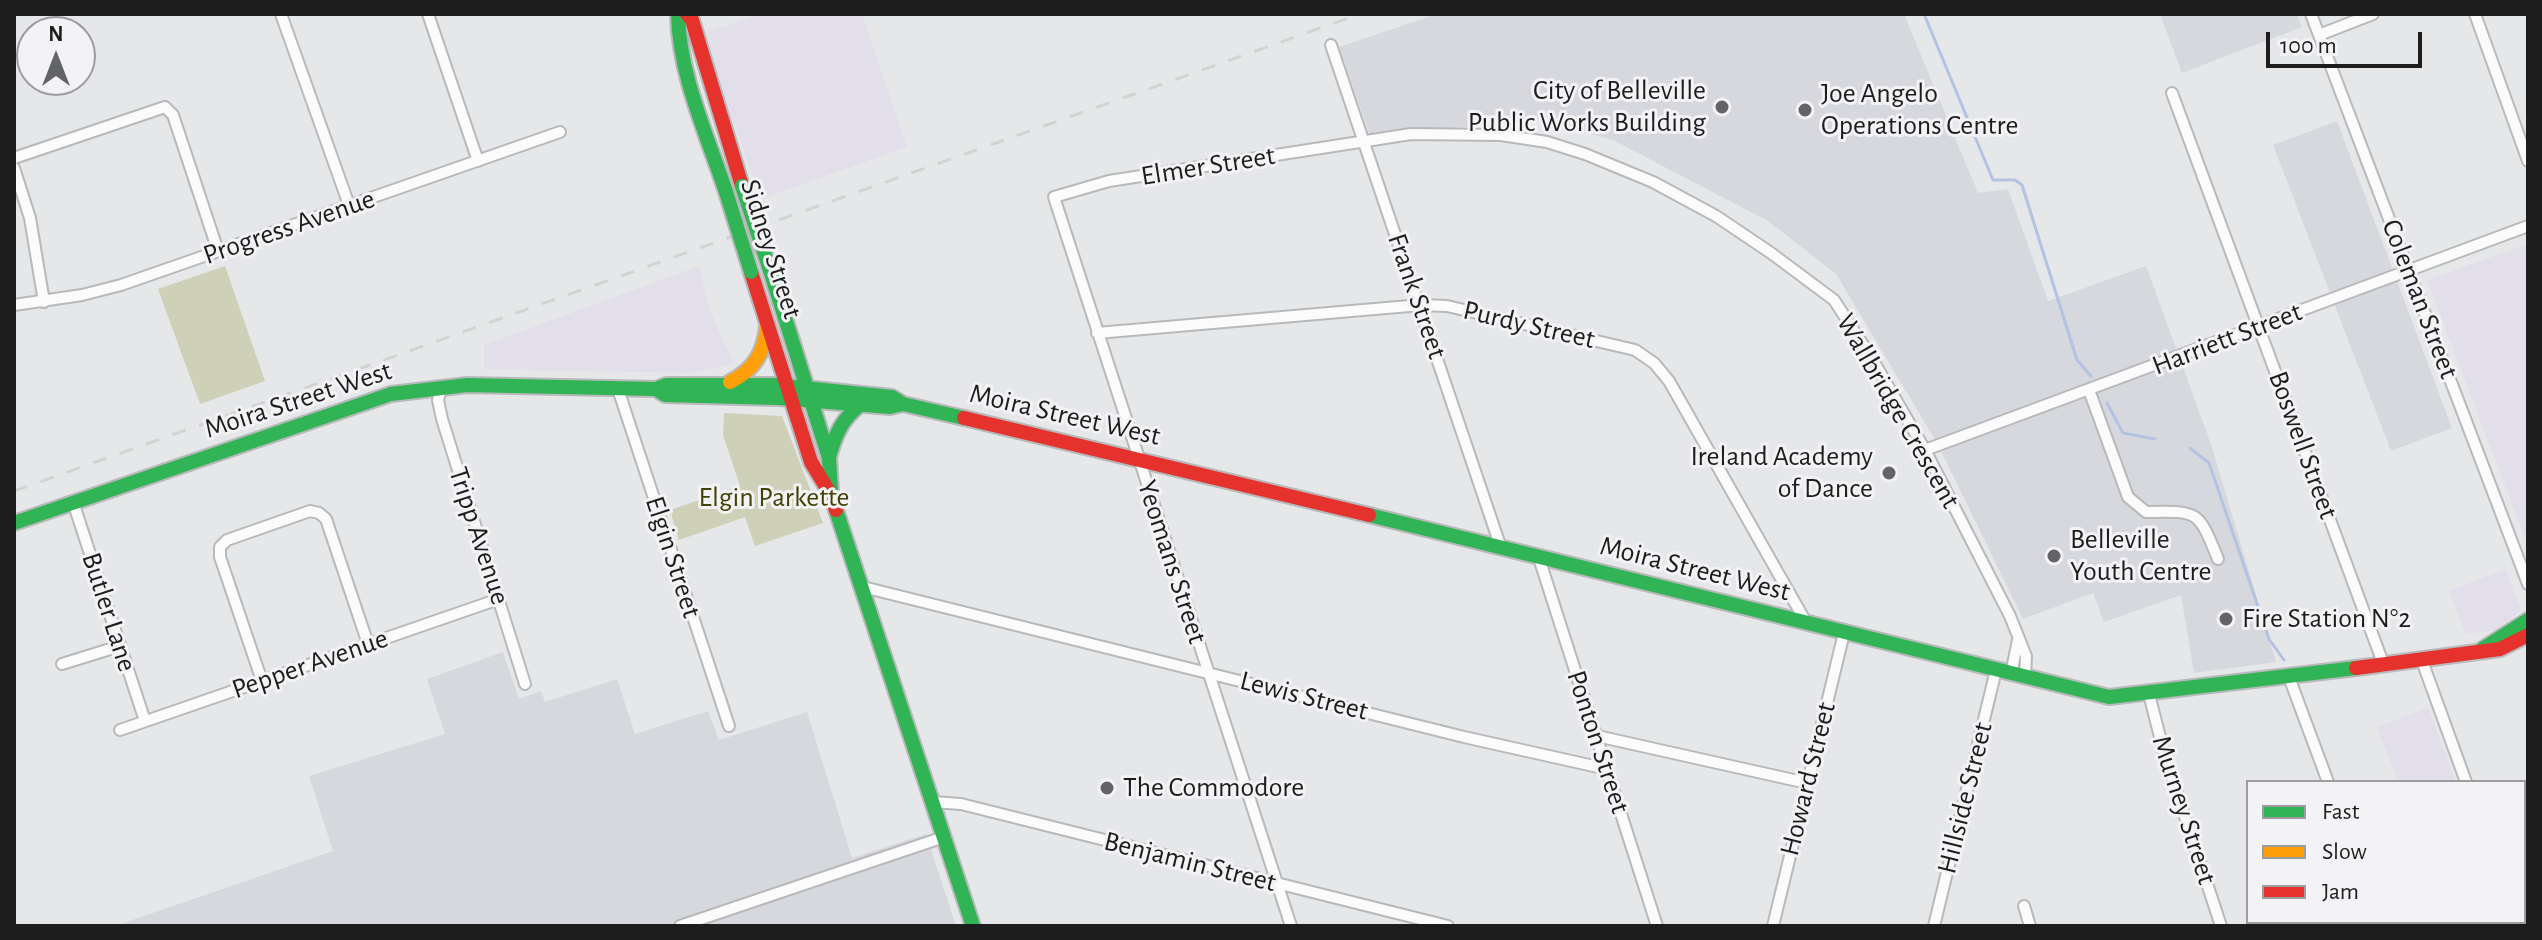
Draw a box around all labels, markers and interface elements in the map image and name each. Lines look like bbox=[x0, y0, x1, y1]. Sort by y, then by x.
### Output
north arrow bbox=[16, 16, 96, 96]
scale bar bbox=[2270, 16, 2426, 66]
text: N bbox=[48, 23, 64, 45]
text: 100 m bbox=[2280, 34, 2337, 58]
place label: City of Belleville Public Works Building bbox=[1468, 74, 1706, 140]
place label: Joe Angelo Operations Centre bbox=[1821, 77, 2018, 143]
marker: City of Belleville Public Works Building bbox=[1713, 98, 1731, 116]
marker: Joe Angelo Operations Centre bbox=[1796, 101, 1814, 119]
street label: Elmer Street bbox=[1139, 139, 1277, 193]
street label: Sidney Street bbox=[733, 175, 809, 323]
street label: Progress Avenue bbox=[199, 182, 379, 272]
street label: Coleman Street bbox=[2374, 215, 2466, 383]
street label: Frank Street bbox=[1380, 229, 1454, 363]
street label: Purdy Street bbox=[1460, 294, 1598, 356]
street label: Harriett Street bbox=[2147, 295, 2307, 383]
street label: Wallbridge Crescent bbox=[1829, 308, 1967, 514]
street label: Moira Street West bbox=[200, 354, 396, 446]
street label: Boswell Street bbox=[2261, 367, 2345, 523]
street label: Moira Street West bbox=[966, 377, 1164, 453]
place label: Ireland Academy of Dance bbox=[1690, 440, 1873, 506]
street label: Tripp Avenue bbox=[441, 463, 517, 609]
marker: Ireland Academy of Dance bbox=[1880, 464, 1898, 482]
street label: Yeomans Street bbox=[1130, 476, 1214, 648]
park label: Elgin Parkette bbox=[698, 481, 850, 515]
street label: Elgin Street bbox=[638, 492, 708, 622]
place label: Belleville Youth Centre bbox=[2070, 523, 2211, 589]
street label: Moira Street West bbox=[1596, 529, 1794, 609]
marker: Belleville Youth Centre bbox=[2045, 547, 2063, 565]
street label: Butler Lane bbox=[74, 548, 144, 676]
place label: Fire Station N°2 bbox=[2242, 602, 2411, 636]
marker: Fire Station N°2 bbox=[2217, 610, 2235, 628]
street label: Pepper Avenue bbox=[227, 622, 393, 706]
street label: Lewis Street bbox=[1237, 664, 1371, 728]
street label: Ponton Street bbox=[1559, 666, 1637, 818]
street label: Howard Street bbox=[1773, 699, 1843, 859]
street label: Hillside Street bbox=[1930, 719, 2000, 877]
street label: Murney Street bbox=[2144, 731, 2224, 889]
place label: The Commodore bbox=[1123, 771, 1304, 805]
marker: The Commodore bbox=[1098, 779, 1116, 797]
legend bbox=[2246, 780, 2526, 924]
text: Fast bbox=[2322, 800, 2359, 824]
street label: Benjamin Street bbox=[1100, 824, 1280, 900]
text: Slow bbox=[2322, 840, 2367, 864]
text: Jam bbox=[2322, 880, 2359, 904]

